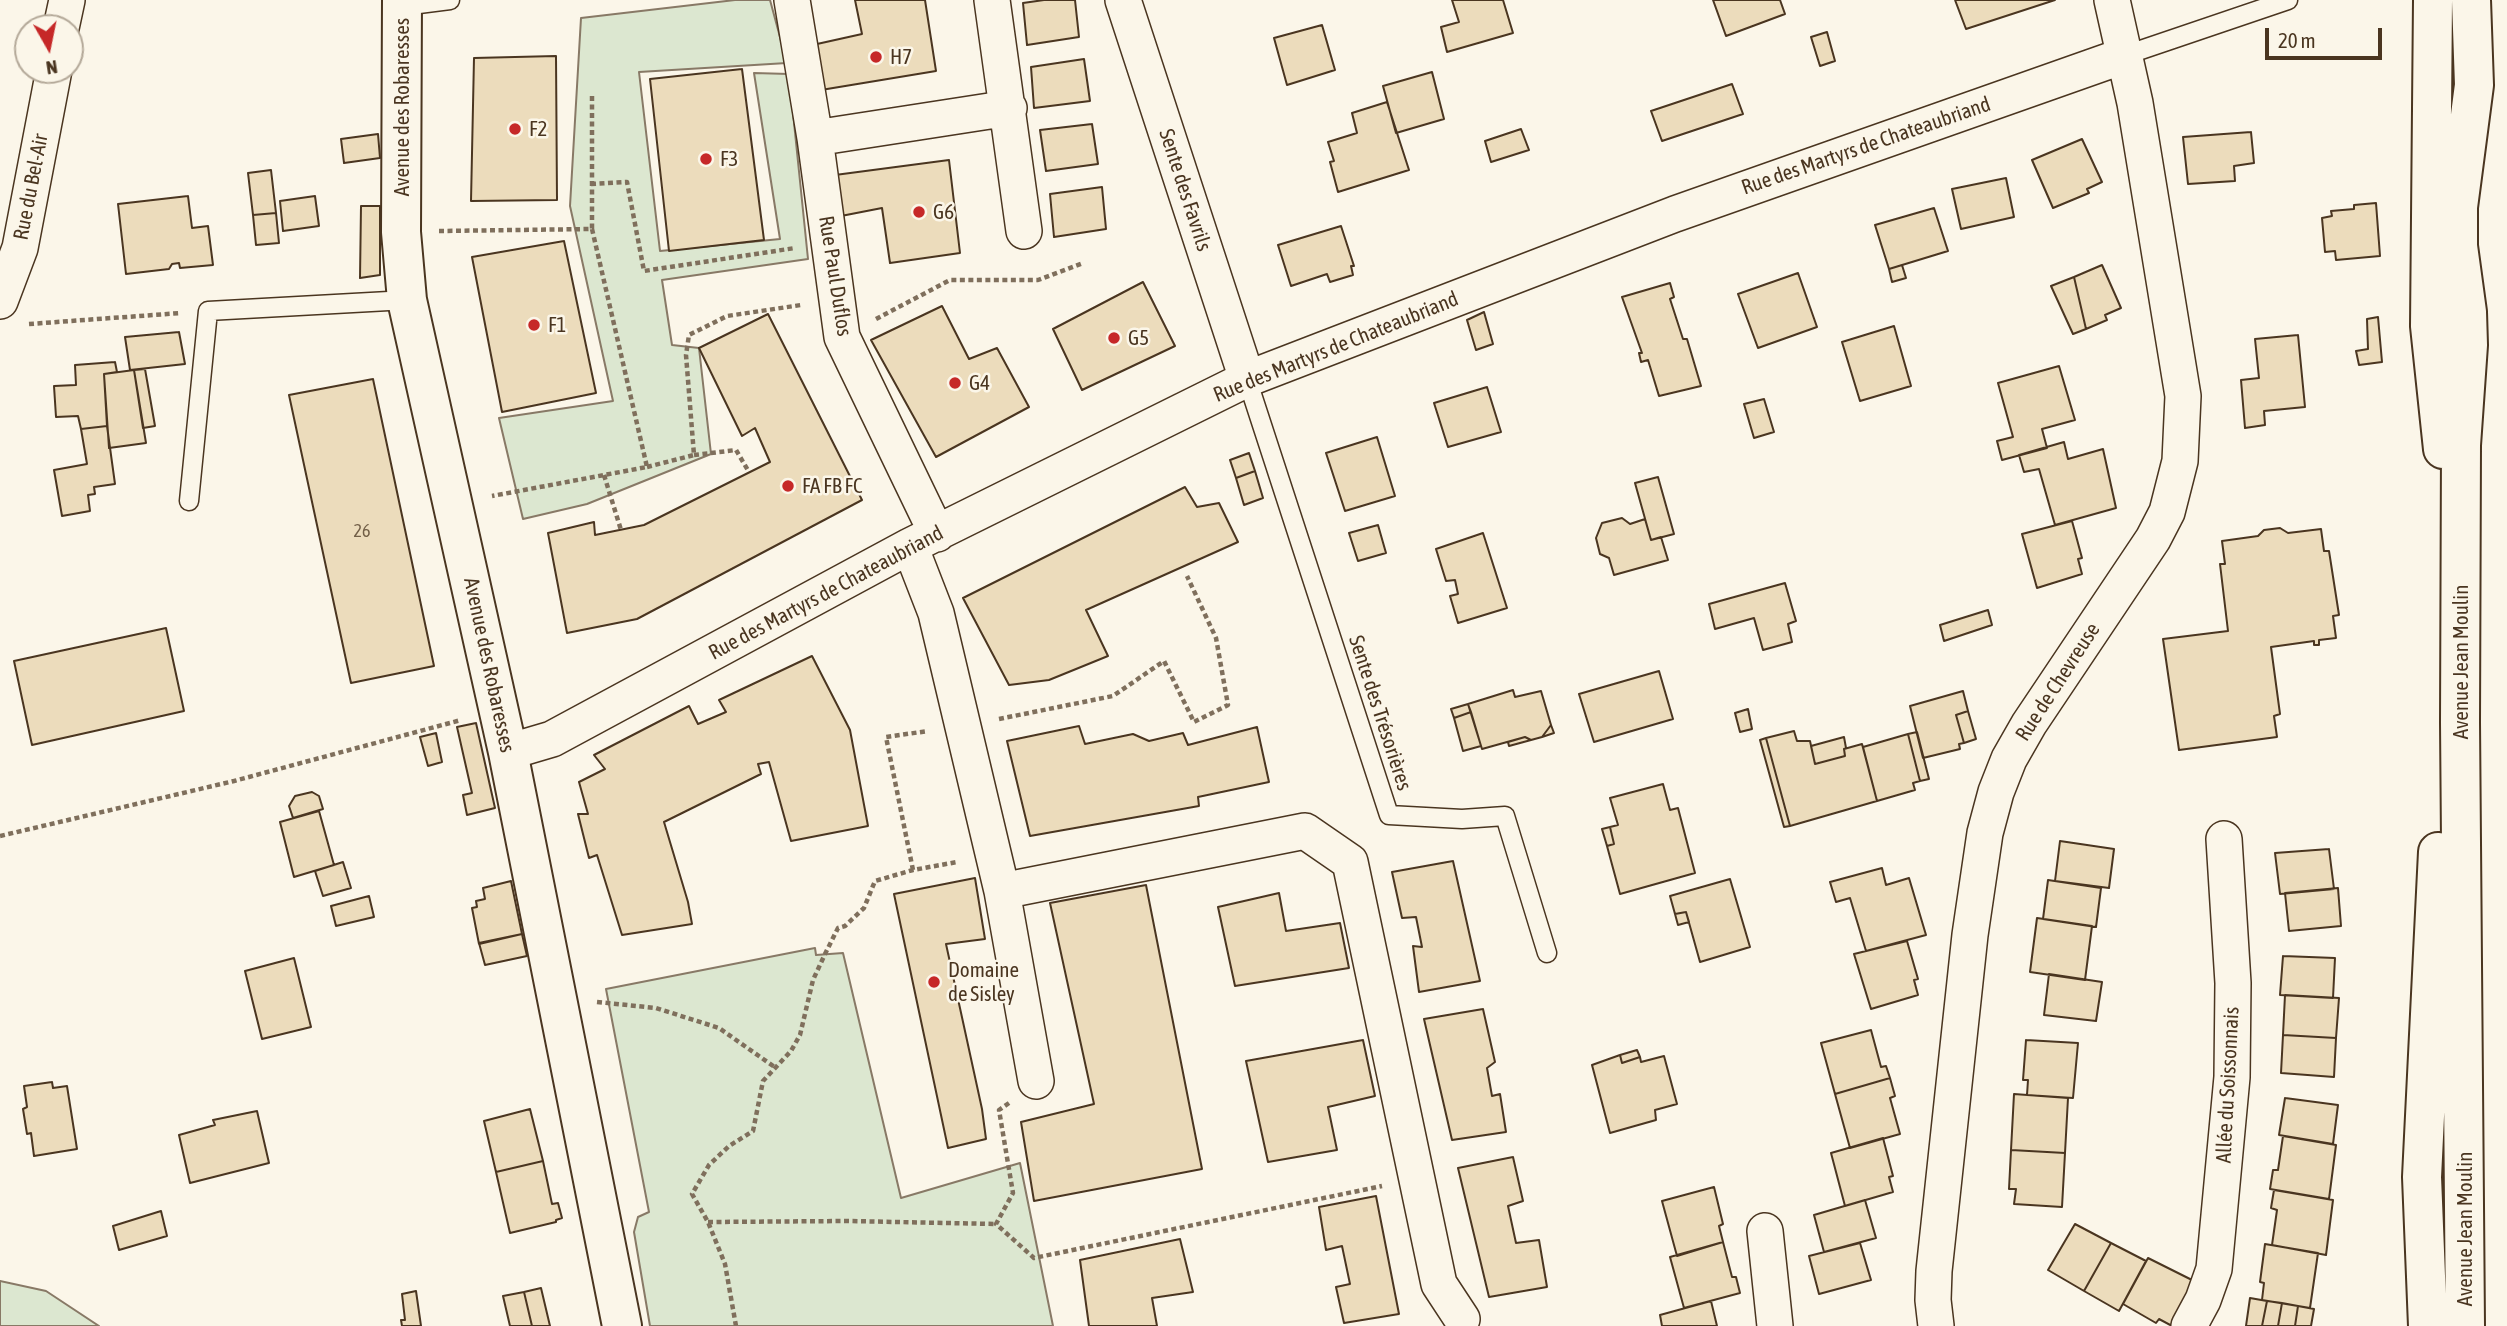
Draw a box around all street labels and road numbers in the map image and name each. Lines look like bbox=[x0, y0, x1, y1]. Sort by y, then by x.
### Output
street label: Avenue des Robaresses bbox=[389, 18, 415, 196]
street label: Rue des Martyrs de Chateaubriand bbox=[1738, 91, 1994, 201]
street label: Sente des Favrils bbox=[1153, 126, 1217, 254]
street label: Rue du Bel-Air bbox=[8, 132, 54, 242]
street label: Rue Paul Duflos bbox=[813, 214, 857, 338]
street label: Rue des Martyrs de Chateaubriand bbox=[1210, 286, 1462, 408]
street label: Rue des Martyrs de Chateaubriand bbox=[705, 520, 947, 666]
street label: Avenue des Robaresses bbox=[458, 575, 520, 755]
street label: Avenue Jean Moulin bbox=[2448, 585, 2474, 739]
street label: Rue de Chevreuse bbox=[2010, 618, 2106, 746]
street label: Sente des Trésorières bbox=[1343, 632, 1417, 794]
street label: Allée du Soissonnais bbox=[2211, 1006, 2245, 1164]
street label: Avenue Jean Moulin bbox=[2452, 1152, 2478, 1306]

